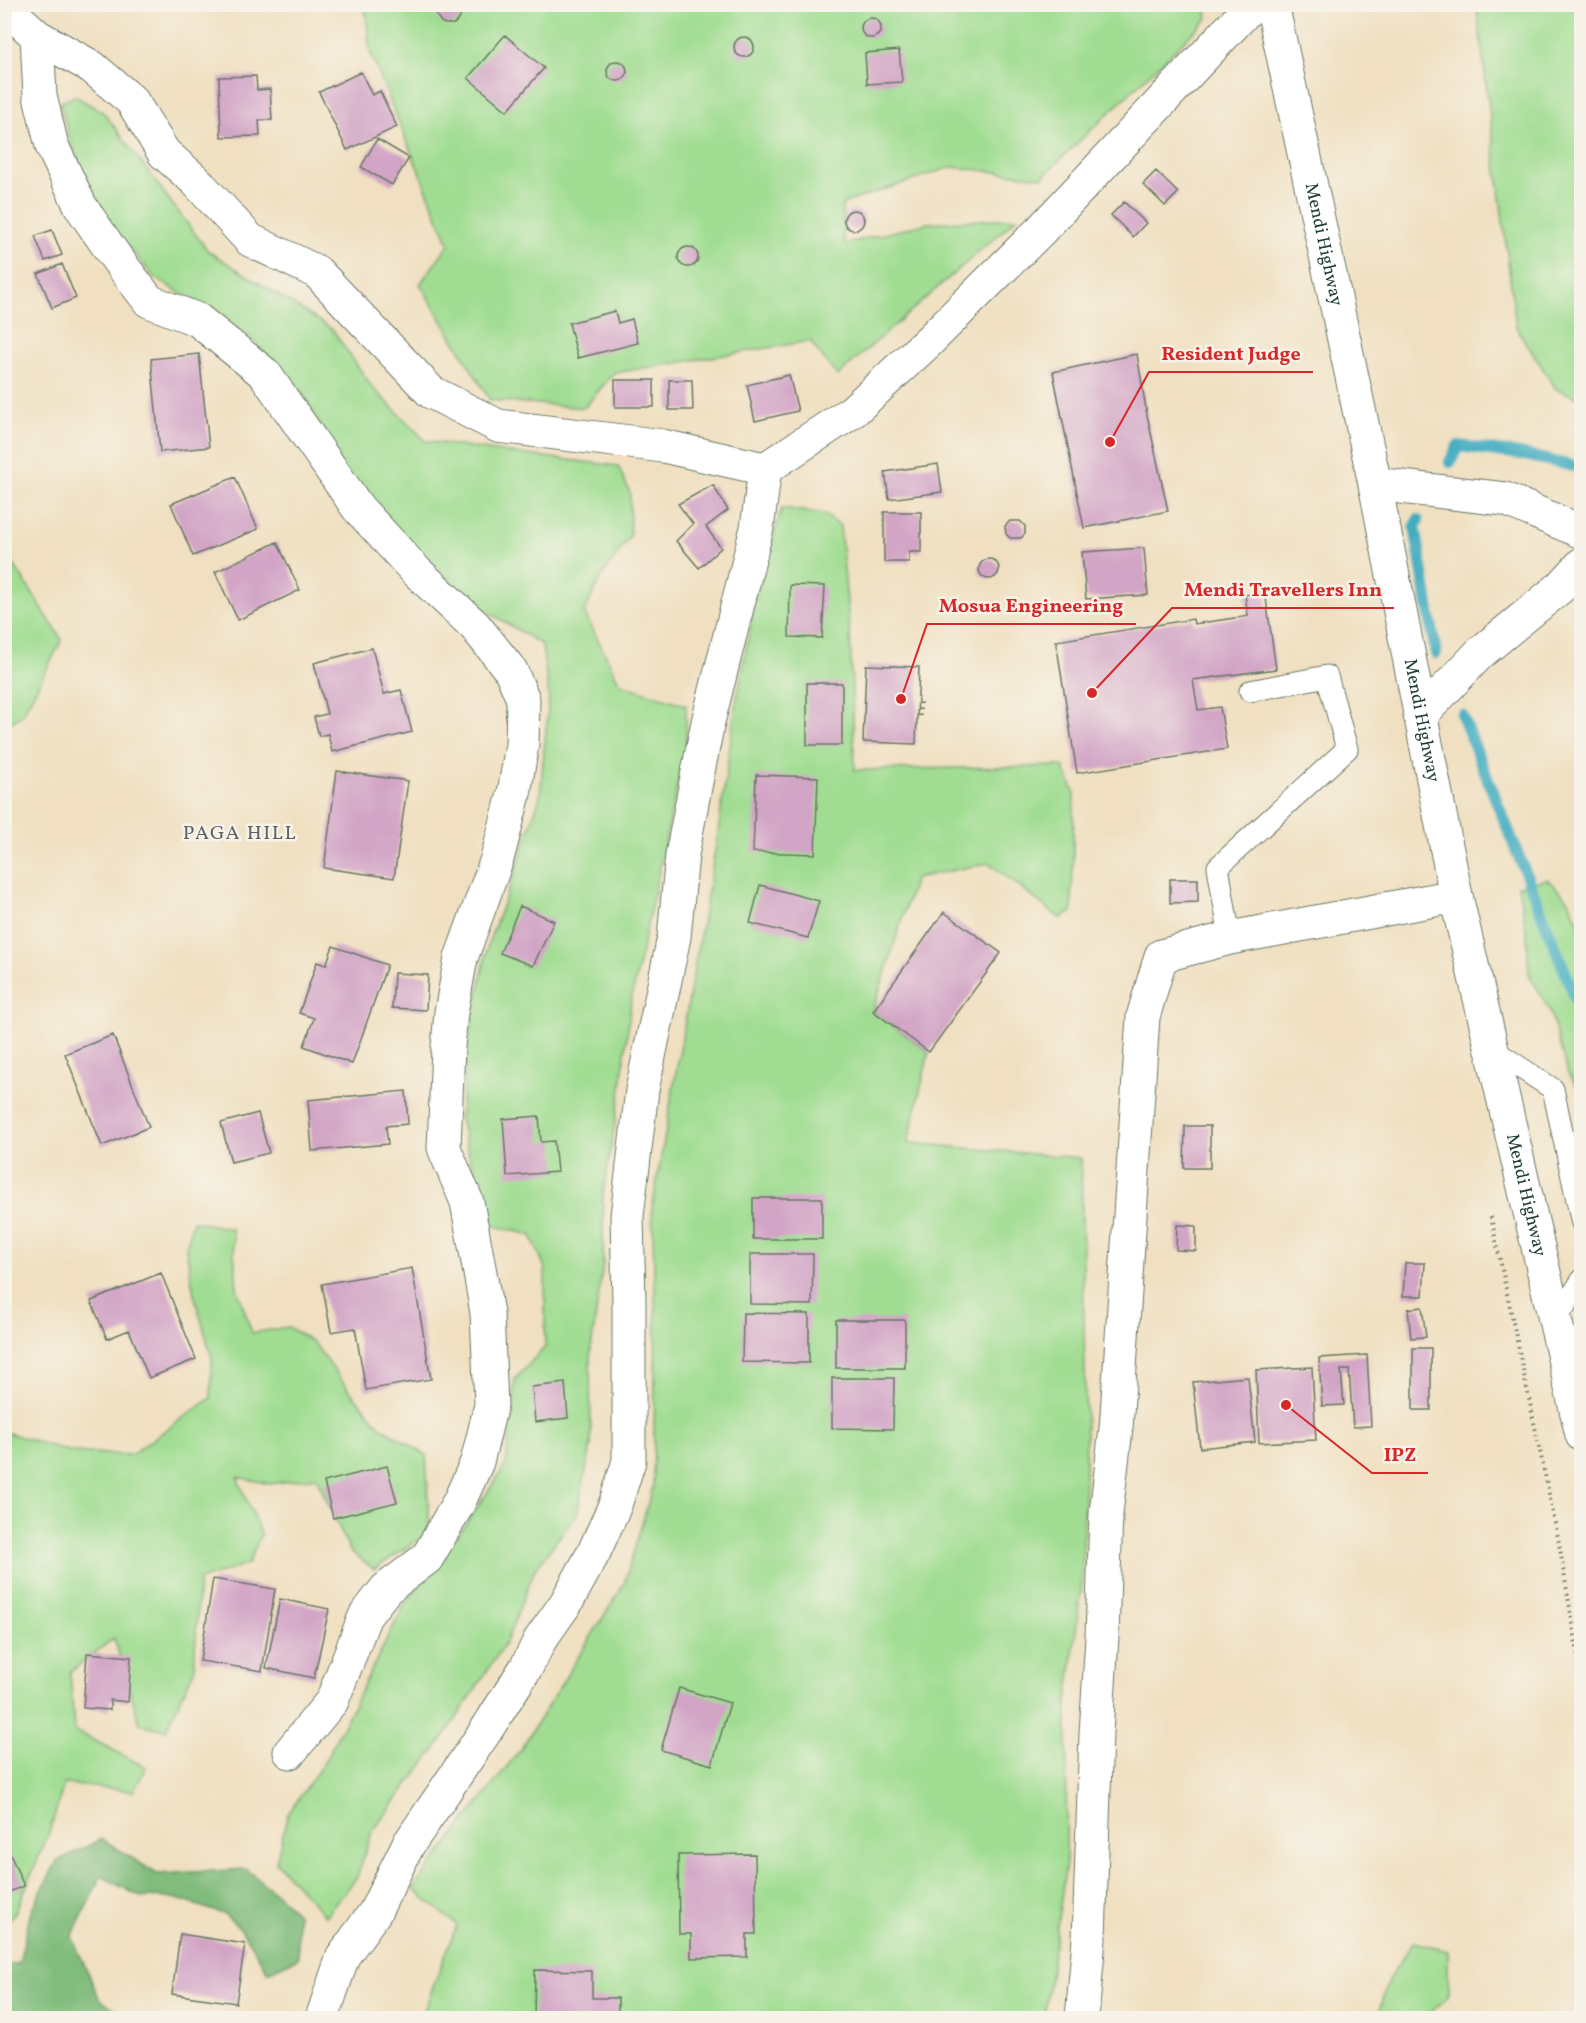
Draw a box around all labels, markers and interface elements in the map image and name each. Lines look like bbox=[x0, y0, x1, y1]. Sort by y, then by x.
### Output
street label: Mendi Highway bbox=[1298, 181, 1349, 309]
callout: Resident Judge bbox=[1149, 334, 1313, 372]
text: Resident Judge bbox=[1161, 341, 1301, 369]
callout: Mendi Travellers Inn bbox=[1172, 570, 1394, 608]
text: Mendi Travellers Inn bbox=[1184, 577, 1382, 605]
callout: Mosua Engineering bbox=[927, 586, 1136, 624]
text: Mosua Engineering bbox=[939, 593, 1123, 621]
street label: Mendi Highway bbox=[1397, 657, 1446, 785]
district label: PAGA HILL bbox=[183, 820, 297, 848]
street label: Mendi Highway bbox=[1500, 1131, 1552, 1259]
callout: IPZ bbox=[1372, 1435, 1428, 1473]
text: IPZ bbox=[1384, 1442, 1416, 1470]

